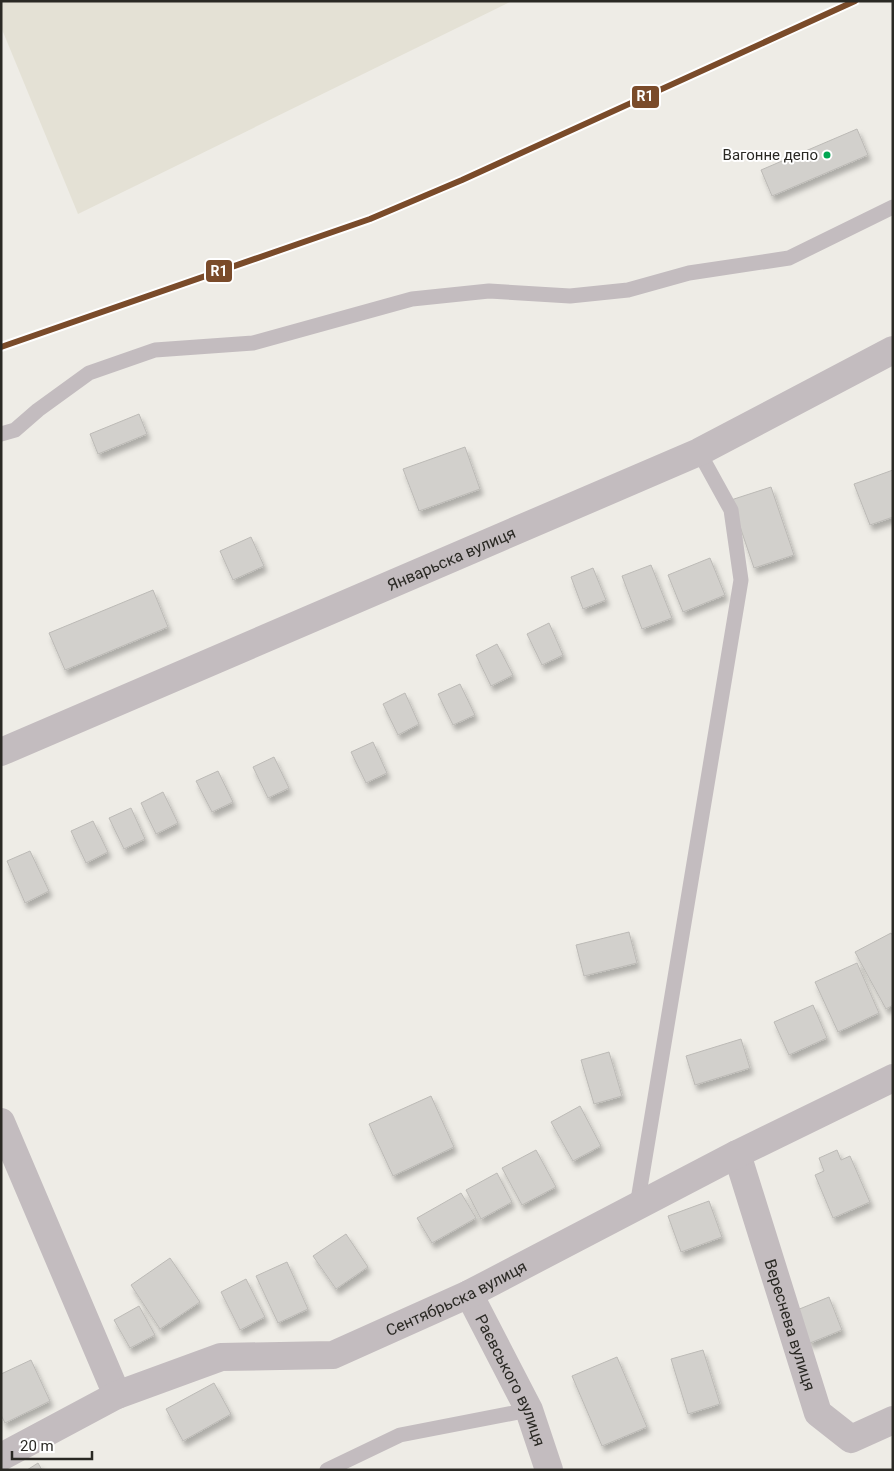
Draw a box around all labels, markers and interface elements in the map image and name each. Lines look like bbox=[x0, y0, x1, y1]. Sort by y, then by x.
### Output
line badge: R1 bbox=[631, 85, 660, 109]
text: R1 bbox=[636, 88, 654, 104]
place label: Вагонне депо bbox=[723, 146, 818, 164]
marker: Вагонне депо bbox=[822, 150, 832, 160]
line badge: R1 bbox=[205, 259, 233, 283]
text: R1 bbox=[210, 263, 228, 279]
street label: Январьска вулиця bbox=[384, 523, 518, 594]
street label: Сентябрьска вулиця bbox=[383, 1256, 530, 1340]
street label: Вереснева вулиця bbox=[761, 1257, 820, 1393]
street label: Раєвського вулиця bbox=[472, 1311, 550, 1448]
scale bar bbox=[12, 1428, 92, 1460]
text: 20 m bbox=[20, 1437, 54, 1455]

